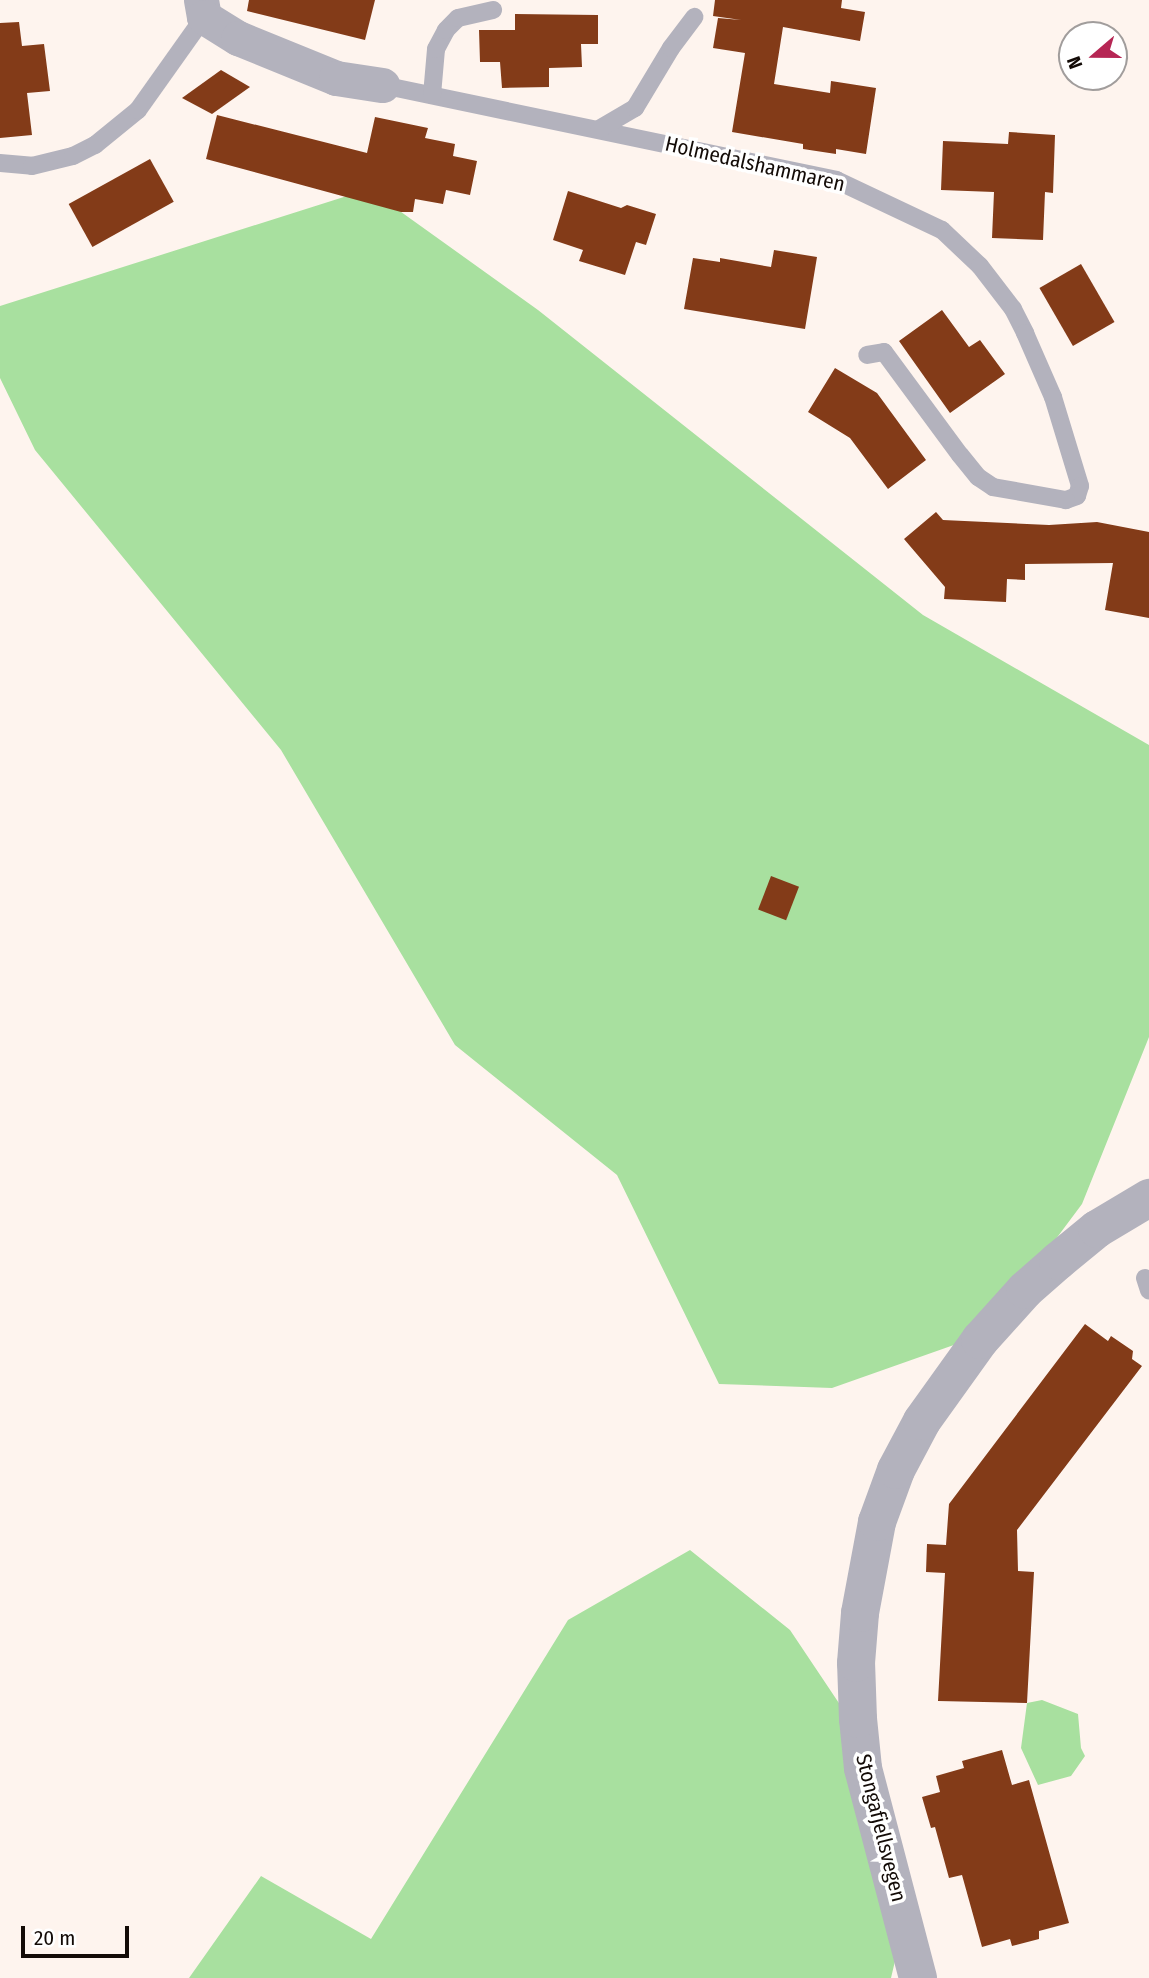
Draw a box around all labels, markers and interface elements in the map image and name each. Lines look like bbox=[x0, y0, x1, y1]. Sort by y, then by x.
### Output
north arrow bbox=[1058, 21, 1128, 91]
text: N bbox=[1062, 53, 1087, 72]
street label: Holmedalshammaren bbox=[663, 131, 847, 197]
street label: Stongafjellsvegen bbox=[850, 1752, 912, 1904]
scale bar bbox=[24, 1912, 133, 1956]
text: 20 m bbox=[34, 1925, 75, 1951]

